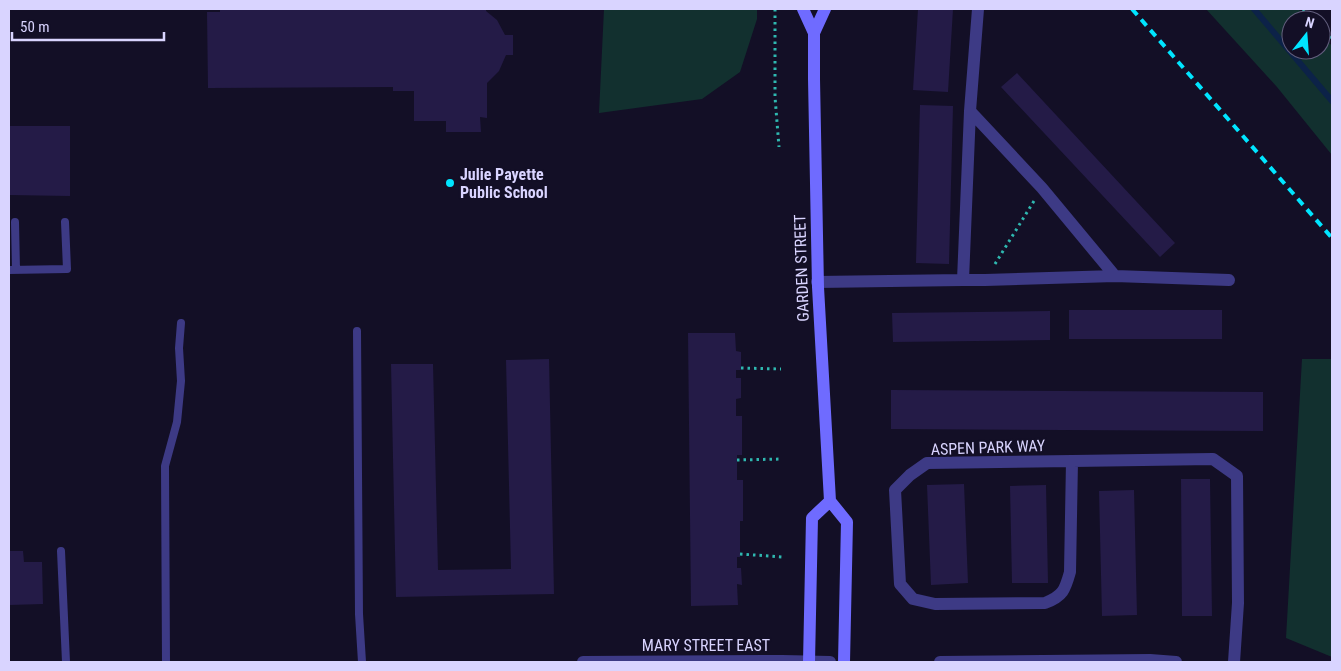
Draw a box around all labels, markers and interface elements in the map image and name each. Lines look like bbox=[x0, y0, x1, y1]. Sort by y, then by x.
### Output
scale bar bbox=[12, 10, 165, 42]
north arrow bbox=[1281, 10, 1331, 60]
text: N bbox=[1303, 14, 1316, 31]
text: 50 m bbox=[20, 18, 50, 36]
place label: Julie Payette Public School bbox=[460, 165, 548, 202]
marker: Julie Payette Public School bbox=[444, 177, 456, 189]
street label: GARDEN STREET bbox=[790, 214, 813, 322]
street label: ASPEN PARK WAY bbox=[930, 436, 1046, 459]
street label: MARY STREET EAST bbox=[642, 636, 770, 655]

